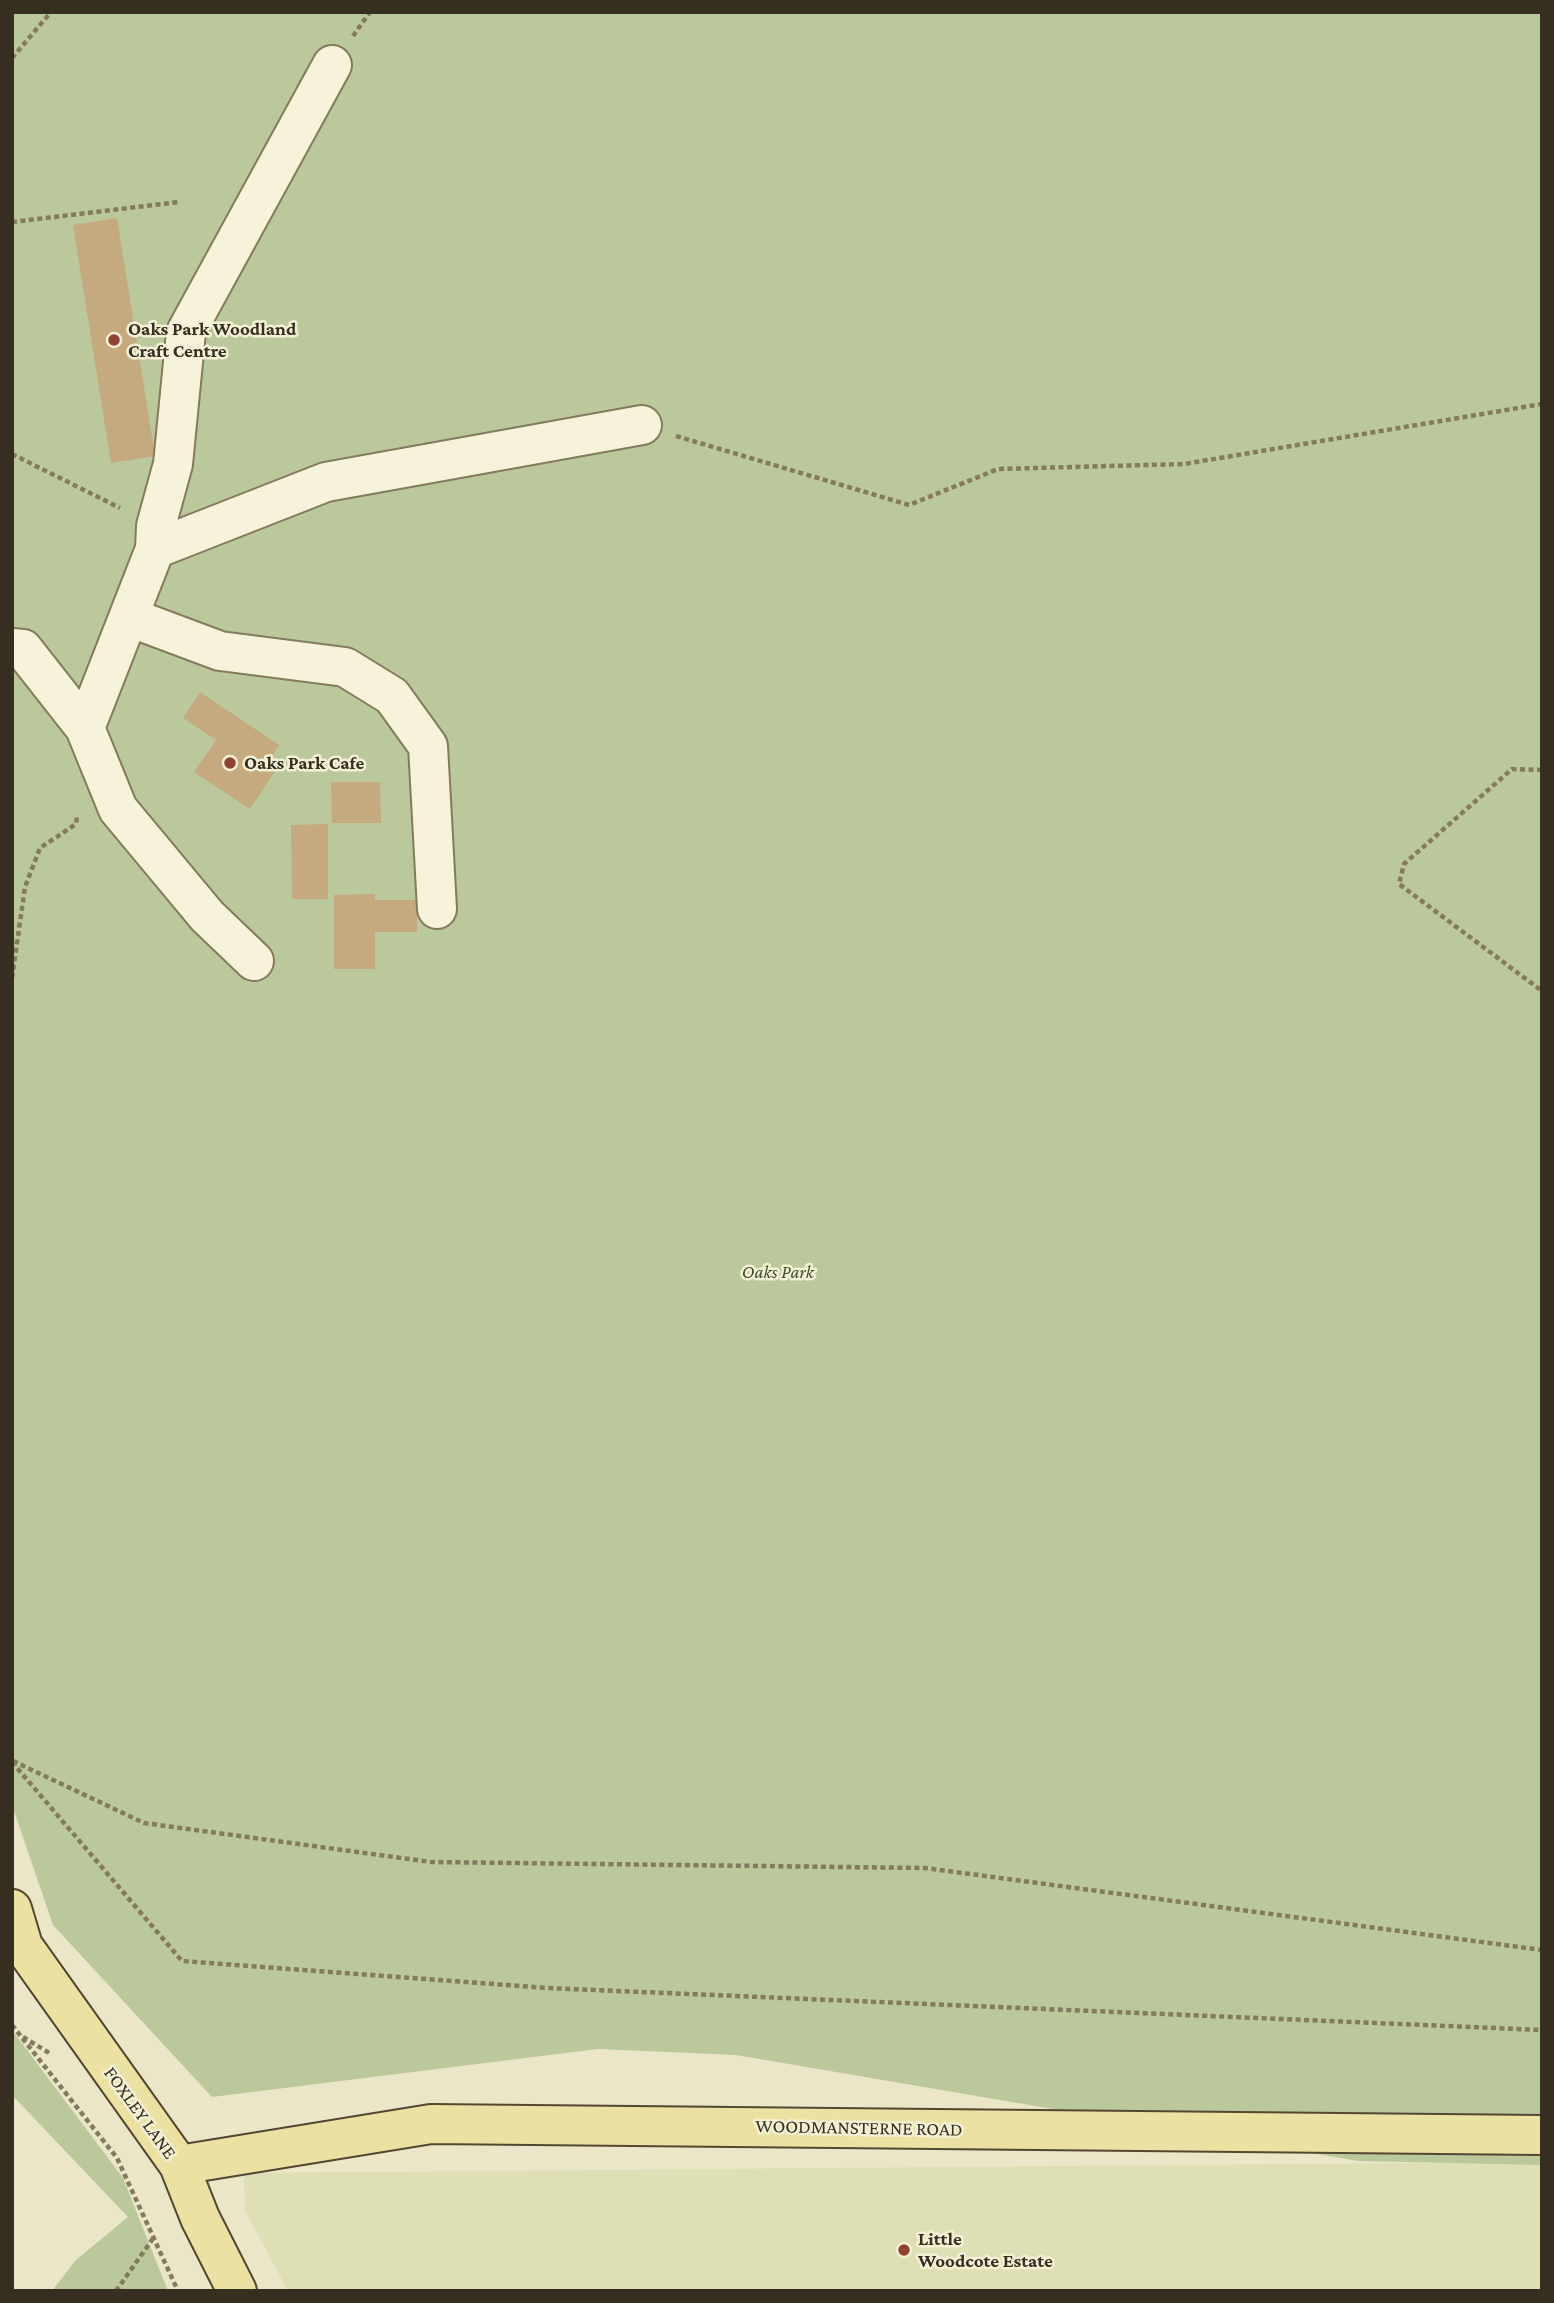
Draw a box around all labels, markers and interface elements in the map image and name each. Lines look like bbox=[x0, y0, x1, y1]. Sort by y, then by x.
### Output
place label: Oaks Park Woodland Craft Centre bbox=[128, 318, 296, 362]
marker: Oaks Park Woodland Craft Centre bbox=[106, 332, 122, 348]
place label: Oaks Park Cafe bbox=[244, 752, 364, 774]
marker: Oaks Park Cafe bbox=[222, 755, 238, 771]
park label: Oaks Park bbox=[742, 1261, 814, 1283]
street label: FOXLEY LANE bbox=[99, 2062, 181, 2164]
street label: WOODMANSTERNE ROAD bbox=[755, 2115, 963, 2141]
place label: Little Woodcote Estate bbox=[918, 2228, 1053, 2272]
marker: Little Woodcote Estate bbox=[896, 2242, 912, 2258]

